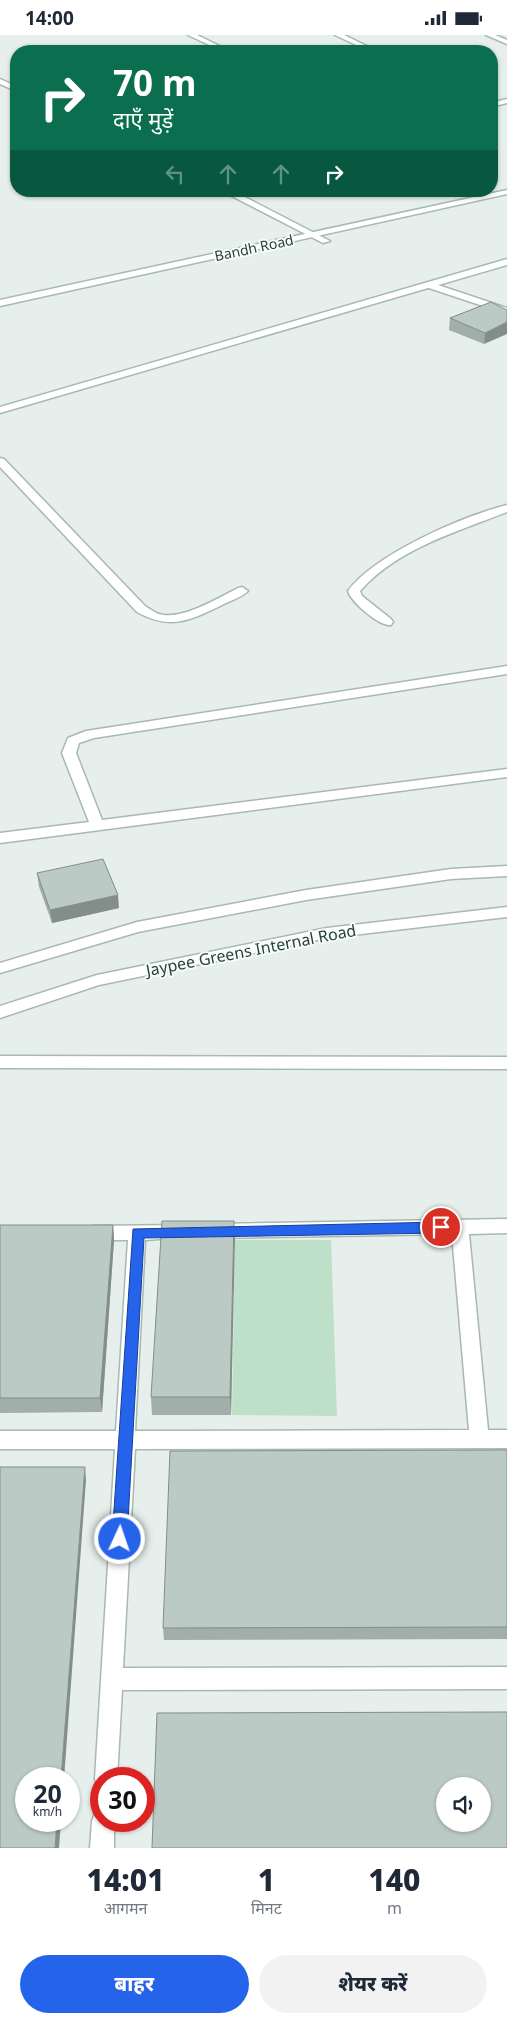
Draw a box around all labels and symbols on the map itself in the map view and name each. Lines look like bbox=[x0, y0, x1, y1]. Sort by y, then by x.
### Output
street label: Bandh Road bbox=[213, 230, 295, 265]
street label: Jaypee Greens Internal Road bbox=[142, 919, 358, 982]
pin bbox=[420, 1206, 462, 1248]
position arrow bbox=[93, 1512, 145, 1564]
speed limit sign: 30 bbox=[90, 1767, 155, 1832]

